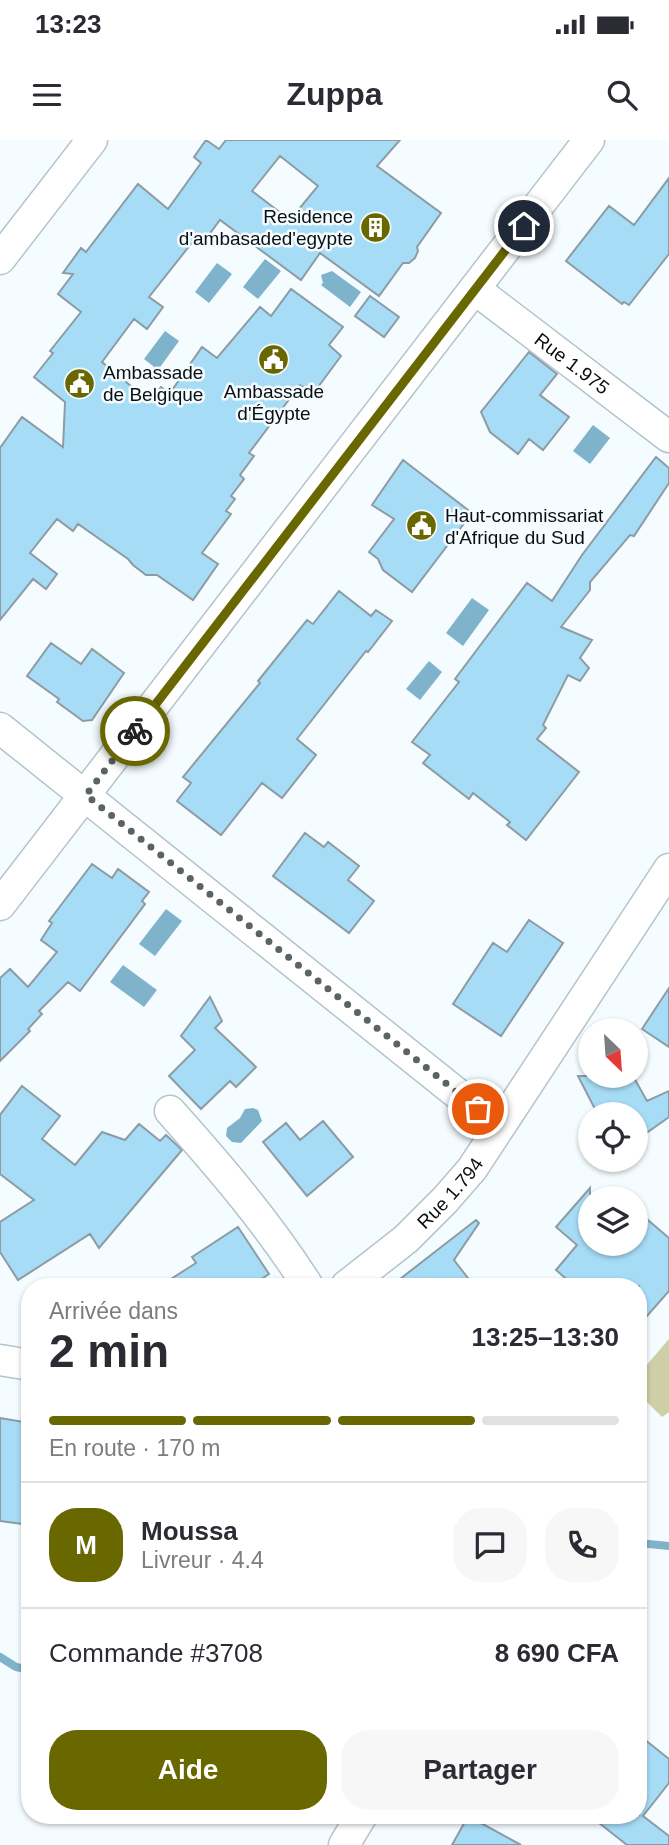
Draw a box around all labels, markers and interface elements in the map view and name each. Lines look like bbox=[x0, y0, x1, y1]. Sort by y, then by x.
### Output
text: 13:23 bbox=[35, 9, 102, 39]
icon: menu bbox=[28, 76, 66, 114]
text: Zuppa bbox=[287, 76, 382, 112]
icon: search bbox=[603, 76, 641, 114]
pin bbox=[494, 196, 554, 256]
place label: Residence d'ambasaded'egypte bbox=[179, 206, 353, 249]
icon: home bbox=[505, 207, 543, 245]
building icon: Residence d'ambasaded'egypte bbox=[359, 210, 393, 244]
street label: Rue 1.975 bbox=[531, 329, 613, 399]
public building icon: Ambassade d'Égypte bbox=[257, 343, 291, 377]
place label: Ambassade de Belgique bbox=[103, 362, 203, 405]
public building icon: Ambassade de Belgique bbox=[63, 366, 97, 400]
place label: Ambassade d'Égypte bbox=[224, 381, 324, 424]
place label: Haut-commissariat d'Afrique du Sud bbox=[445, 505, 604, 548]
public building icon: Haut-commissariat d'Afrique du Sud bbox=[405, 509, 439, 543]
courier bbox=[100, 696, 170, 766]
icon: bike bbox=[116, 712, 154, 750]
north arrow bbox=[578, 1018, 648, 1088]
map controls bbox=[578, 1018, 648, 1256]
pin bbox=[448, 1079, 508, 1139]
icon: bag bbox=[459, 1090, 497, 1128]
button: locate bbox=[578, 1102, 648, 1172]
street label: Rue 1.794 bbox=[413, 1154, 488, 1233]
button: layers bbox=[578, 1186, 648, 1256]
text: Arrivée dans bbox=[49, 1298, 178, 1324]
text: 13:25–13:30 bbox=[472, 1322, 619, 1352]
text: 2 min bbox=[49, 1325, 169, 1377]
text: En route · 170 m bbox=[49, 1435, 220, 1461]
button: chat bbox=[453, 1508, 527, 1582]
button: phone bbox=[545, 1508, 619, 1582]
text: Moussa bbox=[141, 1516, 238, 1546]
text: M bbox=[75, 1530, 97, 1560]
text: Livreur · 4.4 bbox=[141, 1547, 264, 1573]
text: Commande #3708 bbox=[49, 1638, 263, 1668]
text: 8 690 CFA bbox=[495, 1638, 619, 1668]
button: Aide bbox=[49, 1730, 327, 1810]
button: Partager bbox=[341, 1730, 619, 1810]

